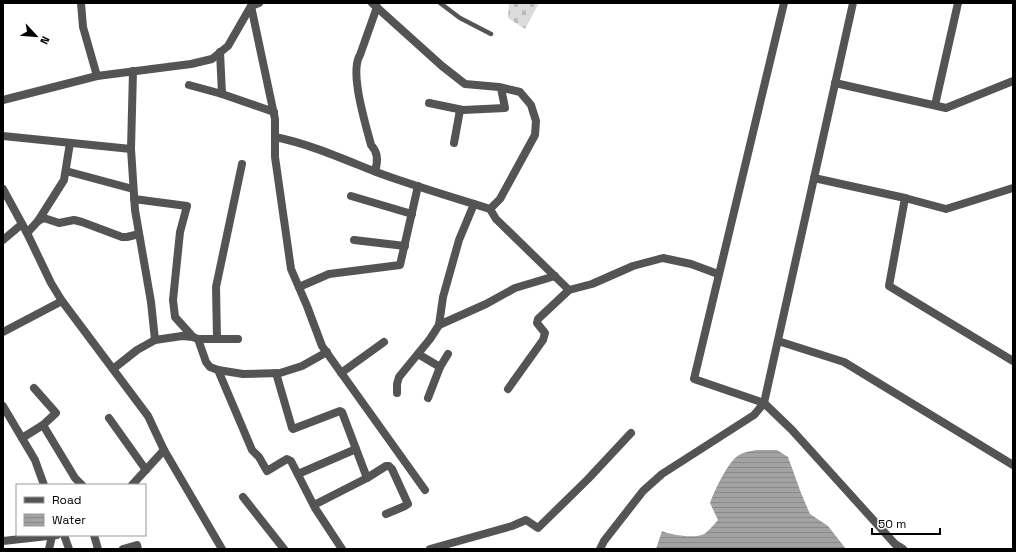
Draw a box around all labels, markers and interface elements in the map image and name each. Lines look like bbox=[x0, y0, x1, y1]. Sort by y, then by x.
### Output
north arrow bbox=[16, 16, 56, 56]
text: N bbox=[37, 34, 53, 47]
legend bbox=[16, 484, 146, 536]
text: Road bbox=[52, 492, 81, 508]
scale bar bbox=[872, 510, 940, 536]
text: Water bbox=[52, 512, 86, 528]
text: 50 m bbox=[878, 516, 906, 532]

